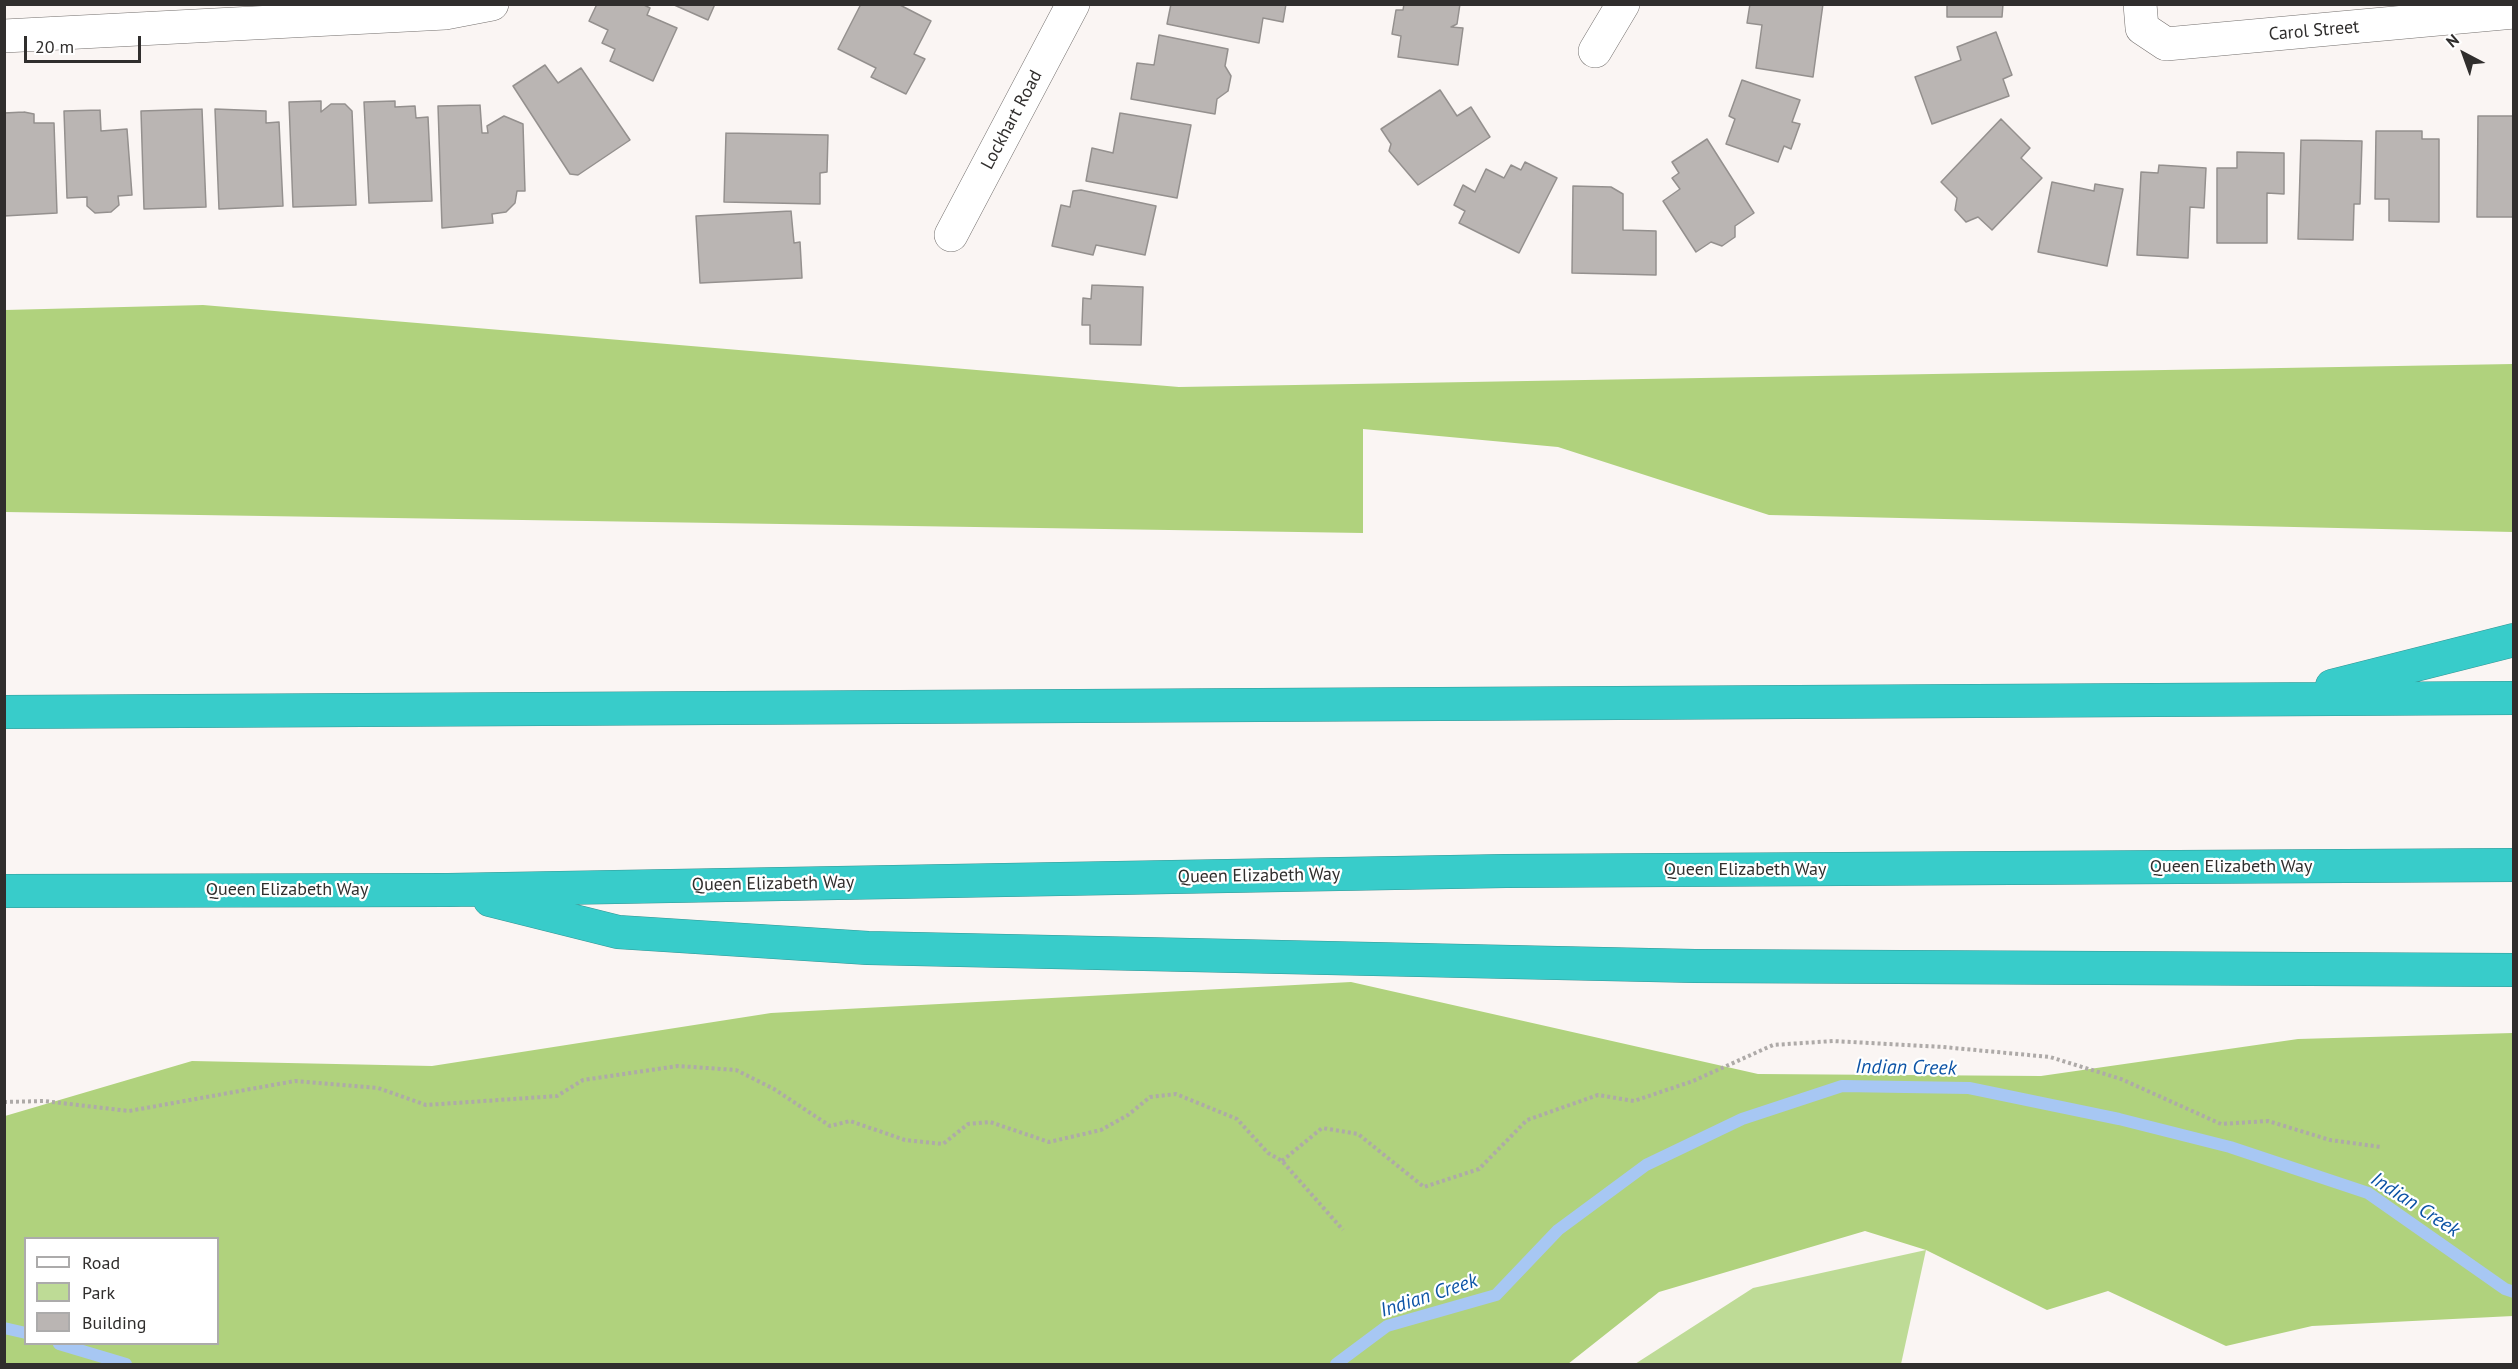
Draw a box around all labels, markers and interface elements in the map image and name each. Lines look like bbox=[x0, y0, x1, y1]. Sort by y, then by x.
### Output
street label: Carol Street bbox=[2268, 16, 2360, 46]
scale bar bbox=[27, 24, 144, 62]
north arrow bbox=[2434, 24, 2494, 84]
text: N bbox=[2442, 29, 2463, 51]
text: 20 m bbox=[35, 35, 74, 58]
street label: Lockhart Road bbox=[977, 67, 1047, 173]
street label: Queen Elizabeth Way bbox=[2150, 856, 2312, 878]
street label: Queen Elizabeth Way bbox=[1664, 859, 1826, 881]
street label: Queen Elizabeth Way bbox=[1178, 864, 1340, 888]
street label: Queen Elizabeth Way bbox=[692, 872, 854, 896]
street label: Queen Elizabeth Way bbox=[206, 879, 368, 901]
water label: Indian Creek bbox=[1855, 1055, 1957, 1081]
water label: Indian Creek bbox=[2366, 1167, 2464, 1243]
legend bbox=[24, 1237, 219, 1345]
text: Road bbox=[82, 1251, 120, 1274]
water label: Indian Creek bbox=[1377, 1269, 1481, 1323]
text: Park bbox=[82, 1281, 115, 1304]
text: Building bbox=[82, 1311, 146, 1334]

